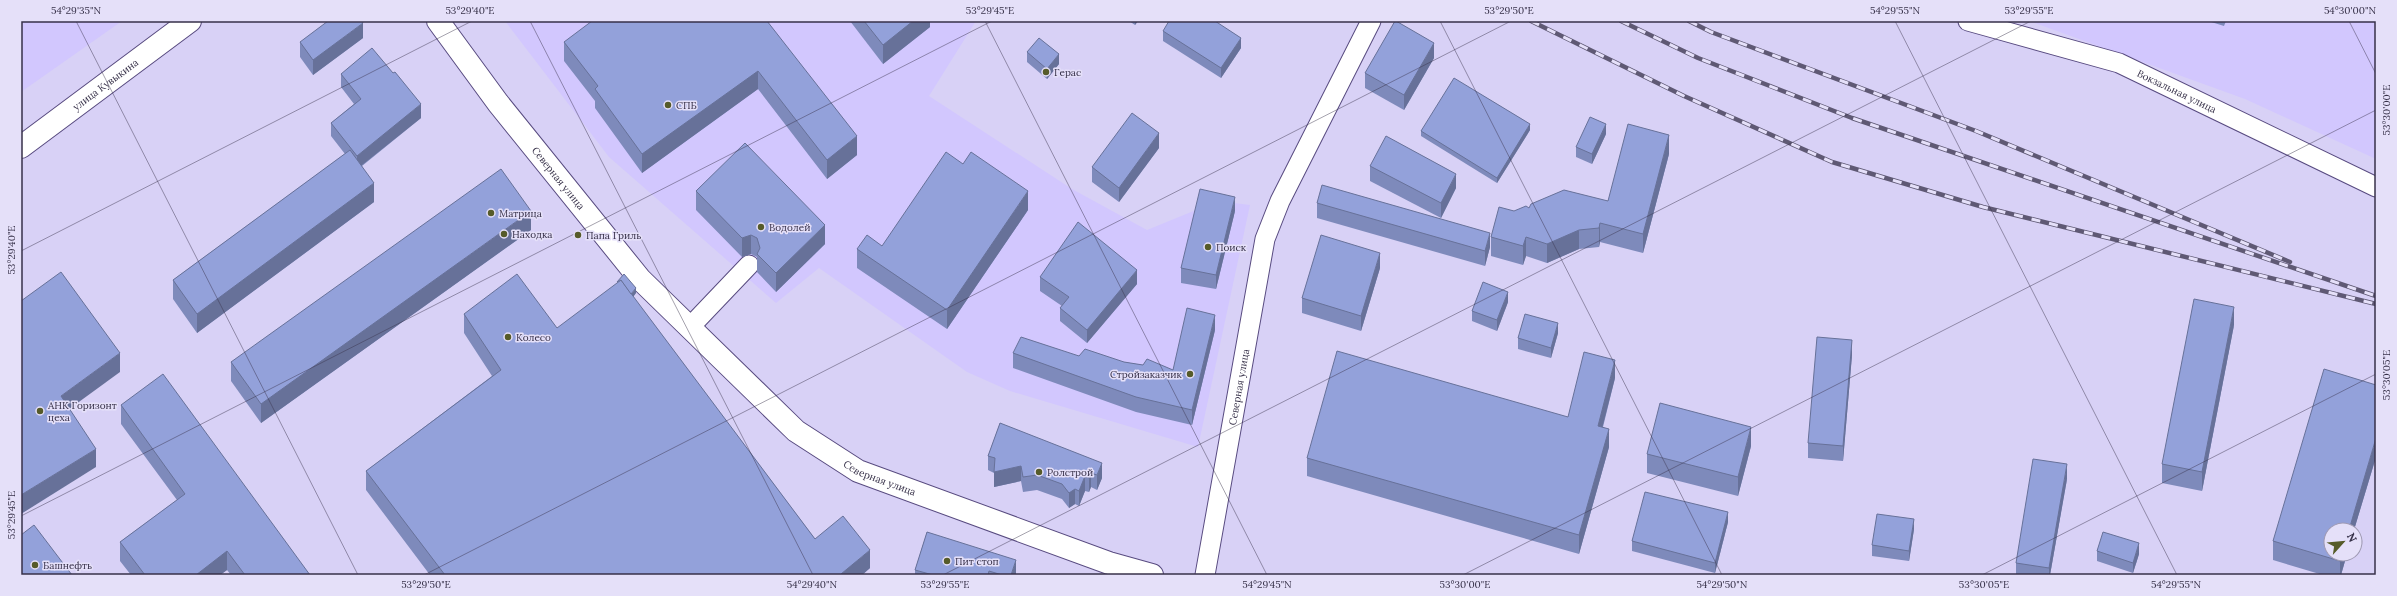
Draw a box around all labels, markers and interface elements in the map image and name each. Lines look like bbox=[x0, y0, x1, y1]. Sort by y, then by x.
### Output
text: 54°29'35"N bbox=[51, 4, 101, 17]
text: 53°29'40"E bbox=[445, 4, 495, 17]
text: 53°29'45"E bbox=[966, 4, 1014, 17]
text: 53°29'50"E bbox=[1484, 4, 1534, 17]
text: 54°29'55"N bbox=[1870, 4, 1920, 17]
text: 53°29'55"E bbox=[2005, 4, 2053, 17]
text: 54°30'00"N bbox=[2324, 4, 2376, 17]
street label: улица Кувыкина bbox=[70, 56, 141, 113]
place label: Герас bbox=[1054, 66, 1081, 79]
marker: Герас bbox=[1041, 67, 1051, 77]
street label: Вокзальная улица bbox=[2135, 67, 2218, 116]
text: 53°30'00"E bbox=[2380, 84, 2393, 136]
place label: СПБ bbox=[676, 99, 697, 112]
marker: СПБ bbox=[663, 100, 673, 110]
street label: Северная улица bbox=[529, 144, 587, 213]
place label: Матрица bbox=[499, 207, 542, 220]
marker: Матрица bbox=[486, 208, 496, 218]
place label: Водолей bbox=[769, 221, 810, 234]
marker: Водолей bbox=[756, 222, 766, 232]
text: 53°29'40"E bbox=[5, 225, 18, 275]
place label: Находка bbox=[512, 228, 552, 241]
marker: Находка bbox=[499, 229, 509, 239]
place label: Папа Гриль bbox=[586, 229, 641, 242]
marker: Папа Гриль bbox=[573, 230, 583, 240]
place label: Поиск bbox=[1216, 241, 1247, 254]
marker: Поиск bbox=[1203, 242, 1213, 252]
place label: Колесо bbox=[516, 331, 551, 344]
marker: Колесо bbox=[503, 332, 513, 342]
street label: Северная улица bbox=[1226, 348, 1252, 426]
text: 53°30'05"E bbox=[2380, 350, 2393, 400]
place label: Стройзаказчик bbox=[1110, 368, 1183, 381]
marker: Стройзаказчик bbox=[1185, 369, 1195, 379]
place label: АНК Горизонт цеха bbox=[47, 399, 117, 424]
marker: АНК Горизонт цеха bbox=[35, 406, 45, 416]
street label: Северная улица bbox=[841, 457, 918, 499]
place label: Ролстрой bbox=[1047, 466, 1093, 479]
marker: Ролстрой bbox=[1034, 467, 1044, 477]
text: 53°29'45"E bbox=[5, 491, 18, 539]
north arrow bbox=[2323, 522, 2363, 562]
text: N bbox=[2344, 530, 2360, 545]
place label: Пит стоп bbox=[955, 555, 999, 568]
marker: Пит стоп bbox=[942, 556, 952, 566]
place label: Башнефть bbox=[43, 559, 92, 572]
marker: Башнефть bbox=[30, 560, 40, 570]
text: 53°29'50"E bbox=[401, 578, 451, 591]
text: 54°29'40"N bbox=[787, 578, 838, 591]
text: 53°29'55"E bbox=[921, 578, 969, 591]
text: 54°29'45"N bbox=[1242, 578, 1292, 591]
text: 53°30'00"E bbox=[1439, 578, 1491, 591]
text: 54°29'50"N bbox=[1697, 578, 1748, 591]
text: 53°30'05"E bbox=[1959, 578, 2009, 591]
text: 54°29'55"N bbox=[2151, 578, 2201, 591]

